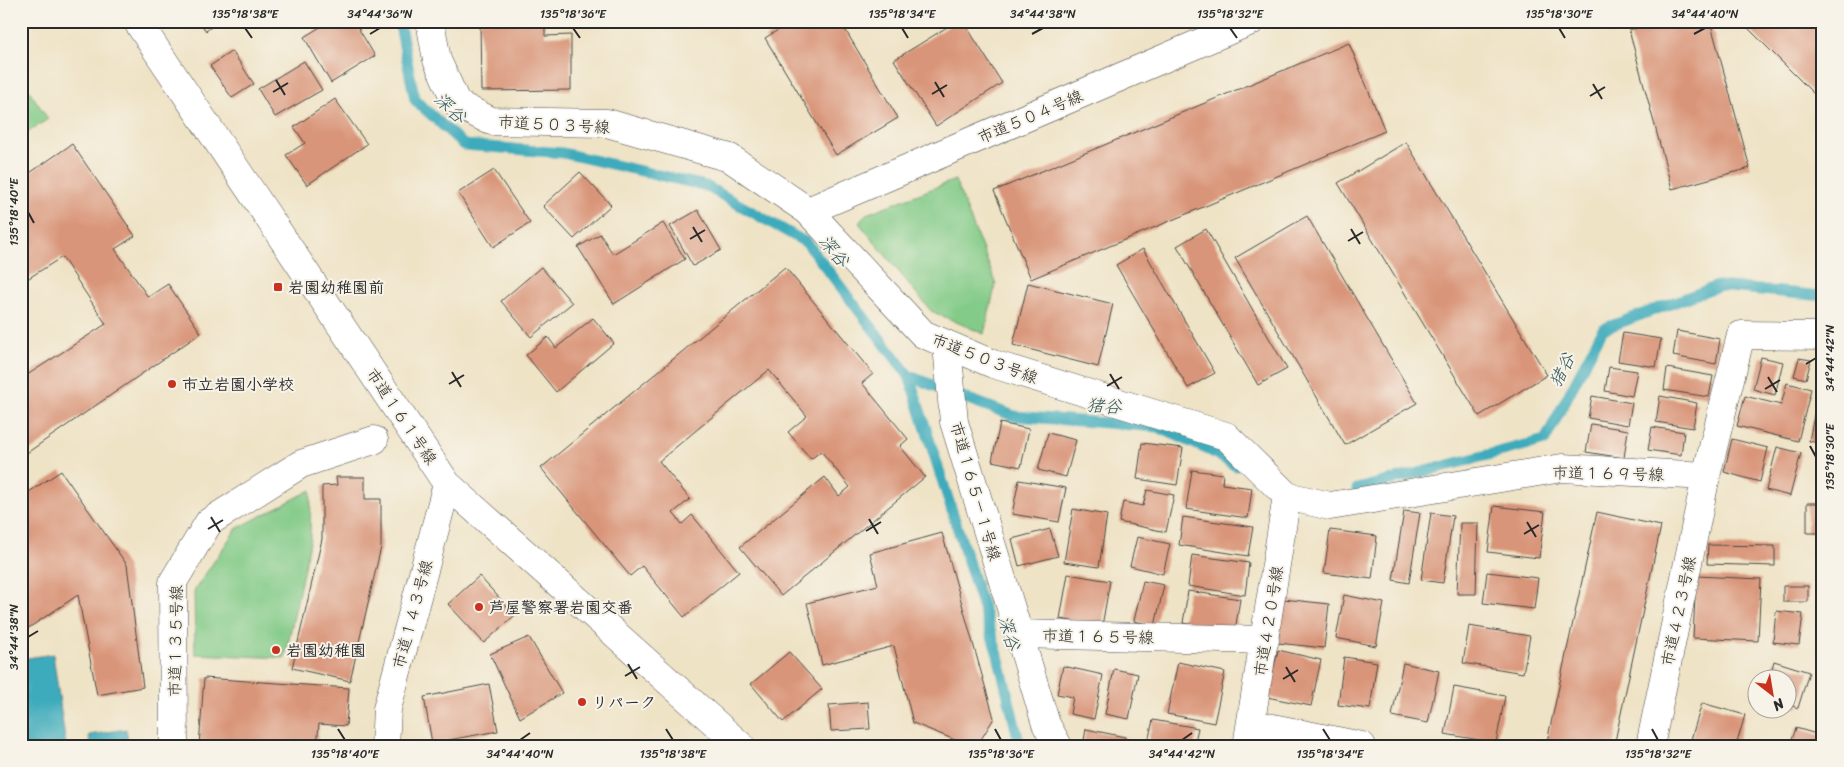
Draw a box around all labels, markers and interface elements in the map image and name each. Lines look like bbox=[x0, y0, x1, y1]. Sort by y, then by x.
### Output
text: 135°18'38"E bbox=[212, 3, 280, 25]
text: 34°44'36"N bbox=[347, 3, 413, 25]
text: 135°18'36"E bbox=[540, 3, 607, 25]
text: 135°18'34"E bbox=[869, 3, 937, 25]
text: 34°44'38"N bbox=[1010, 3, 1077, 25]
text: 135°18'32"E bbox=[1197, 3, 1264, 25]
text: 135°18'30"E bbox=[1526, 3, 1594, 25]
text: 34°44'40"N bbox=[1671, 3, 1739, 25]
street label: 市道５０４号線 bbox=[973, 81, 1087, 152]
water label: 深谷 bbox=[426, 84, 475, 133]
street label: 市道５０３号線 bbox=[497, 107, 611, 142]
text: 135°18'40"E bbox=[3, 177, 25, 246]
water label: 深谷 bbox=[810, 227, 858, 276]
place label: 岩園幼稚園前 bbox=[288, 273, 384, 302]
marker: 岩園幼稚園前 bbox=[272, 281, 284, 293]
text: 34°44'42"N bbox=[1819, 324, 1841, 391]
street label: 市道５０３号線 bbox=[927, 325, 1042, 392]
water label: 猪谷 bbox=[1540, 346, 1585, 393]
street label: 市道１６１号線 bbox=[358, 362, 445, 471]
place label: 市立岩園小学校 bbox=[182, 370, 294, 399]
marker: 市立岩園小学校 bbox=[166, 378, 178, 390]
water label: 猪谷 bbox=[1085, 389, 1124, 423]
street label: 市道１６５－１号線 bbox=[942, 418, 1009, 564]
text: 135°18'30"E bbox=[1819, 422, 1841, 490]
street label: 市道１６９号線 bbox=[1552, 458, 1664, 489]
street label: 市道４２３号線 bbox=[1653, 553, 1704, 669]
street label: 市道１４３号線 bbox=[384, 556, 441, 672]
street label: 市道４２０号線 bbox=[1245, 563, 1292, 679]
street label: 市道１３５号線 bbox=[160, 585, 191, 697]
place label: 芦屋警察署岩園交番 bbox=[489, 593, 633, 622]
marker: 芦屋警察署岩園交番 bbox=[473, 601, 485, 613]
text: 34°44'38"N bbox=[3, 603, 25, 670]
water label: 深谷 bbox=[988, 611, 1030, 656]
street label: 市道１６５号線 bbox=[1042, 621, 1154, 652]
place label: 岩園幼稚園 bbox=[286, 636, 366, 665]
marker: 岩園幼稚園 bbox=[270, 644, 282, 656]
north arrow bbox=[1746, 670, 1796, 720]
place label: リパーク bbox=[592, 688, 656, 717]
text: N bbox=[1768, 691, 1790, 718]
marker: リパーク bbox=[576, 696, 588, 708]
text: 135°18'40"E bbox=[311, 743, 380, 765]
text: 34°44'40"N bbox=[486, 743, 554, 765]
text: 135°18'38"E bbox=[640, 743, 708, 765]
text: 135°18'36"E bbox=[968, 743, 1035, 765]
text: 34°44'42"N bbox=[1149, 743, 1216, 765]
text: 135°18'34"E bbox=[1297, 743, 1365, 765]
text: 135°18'32"E bbox=[1625, 743, 1692, 765]

